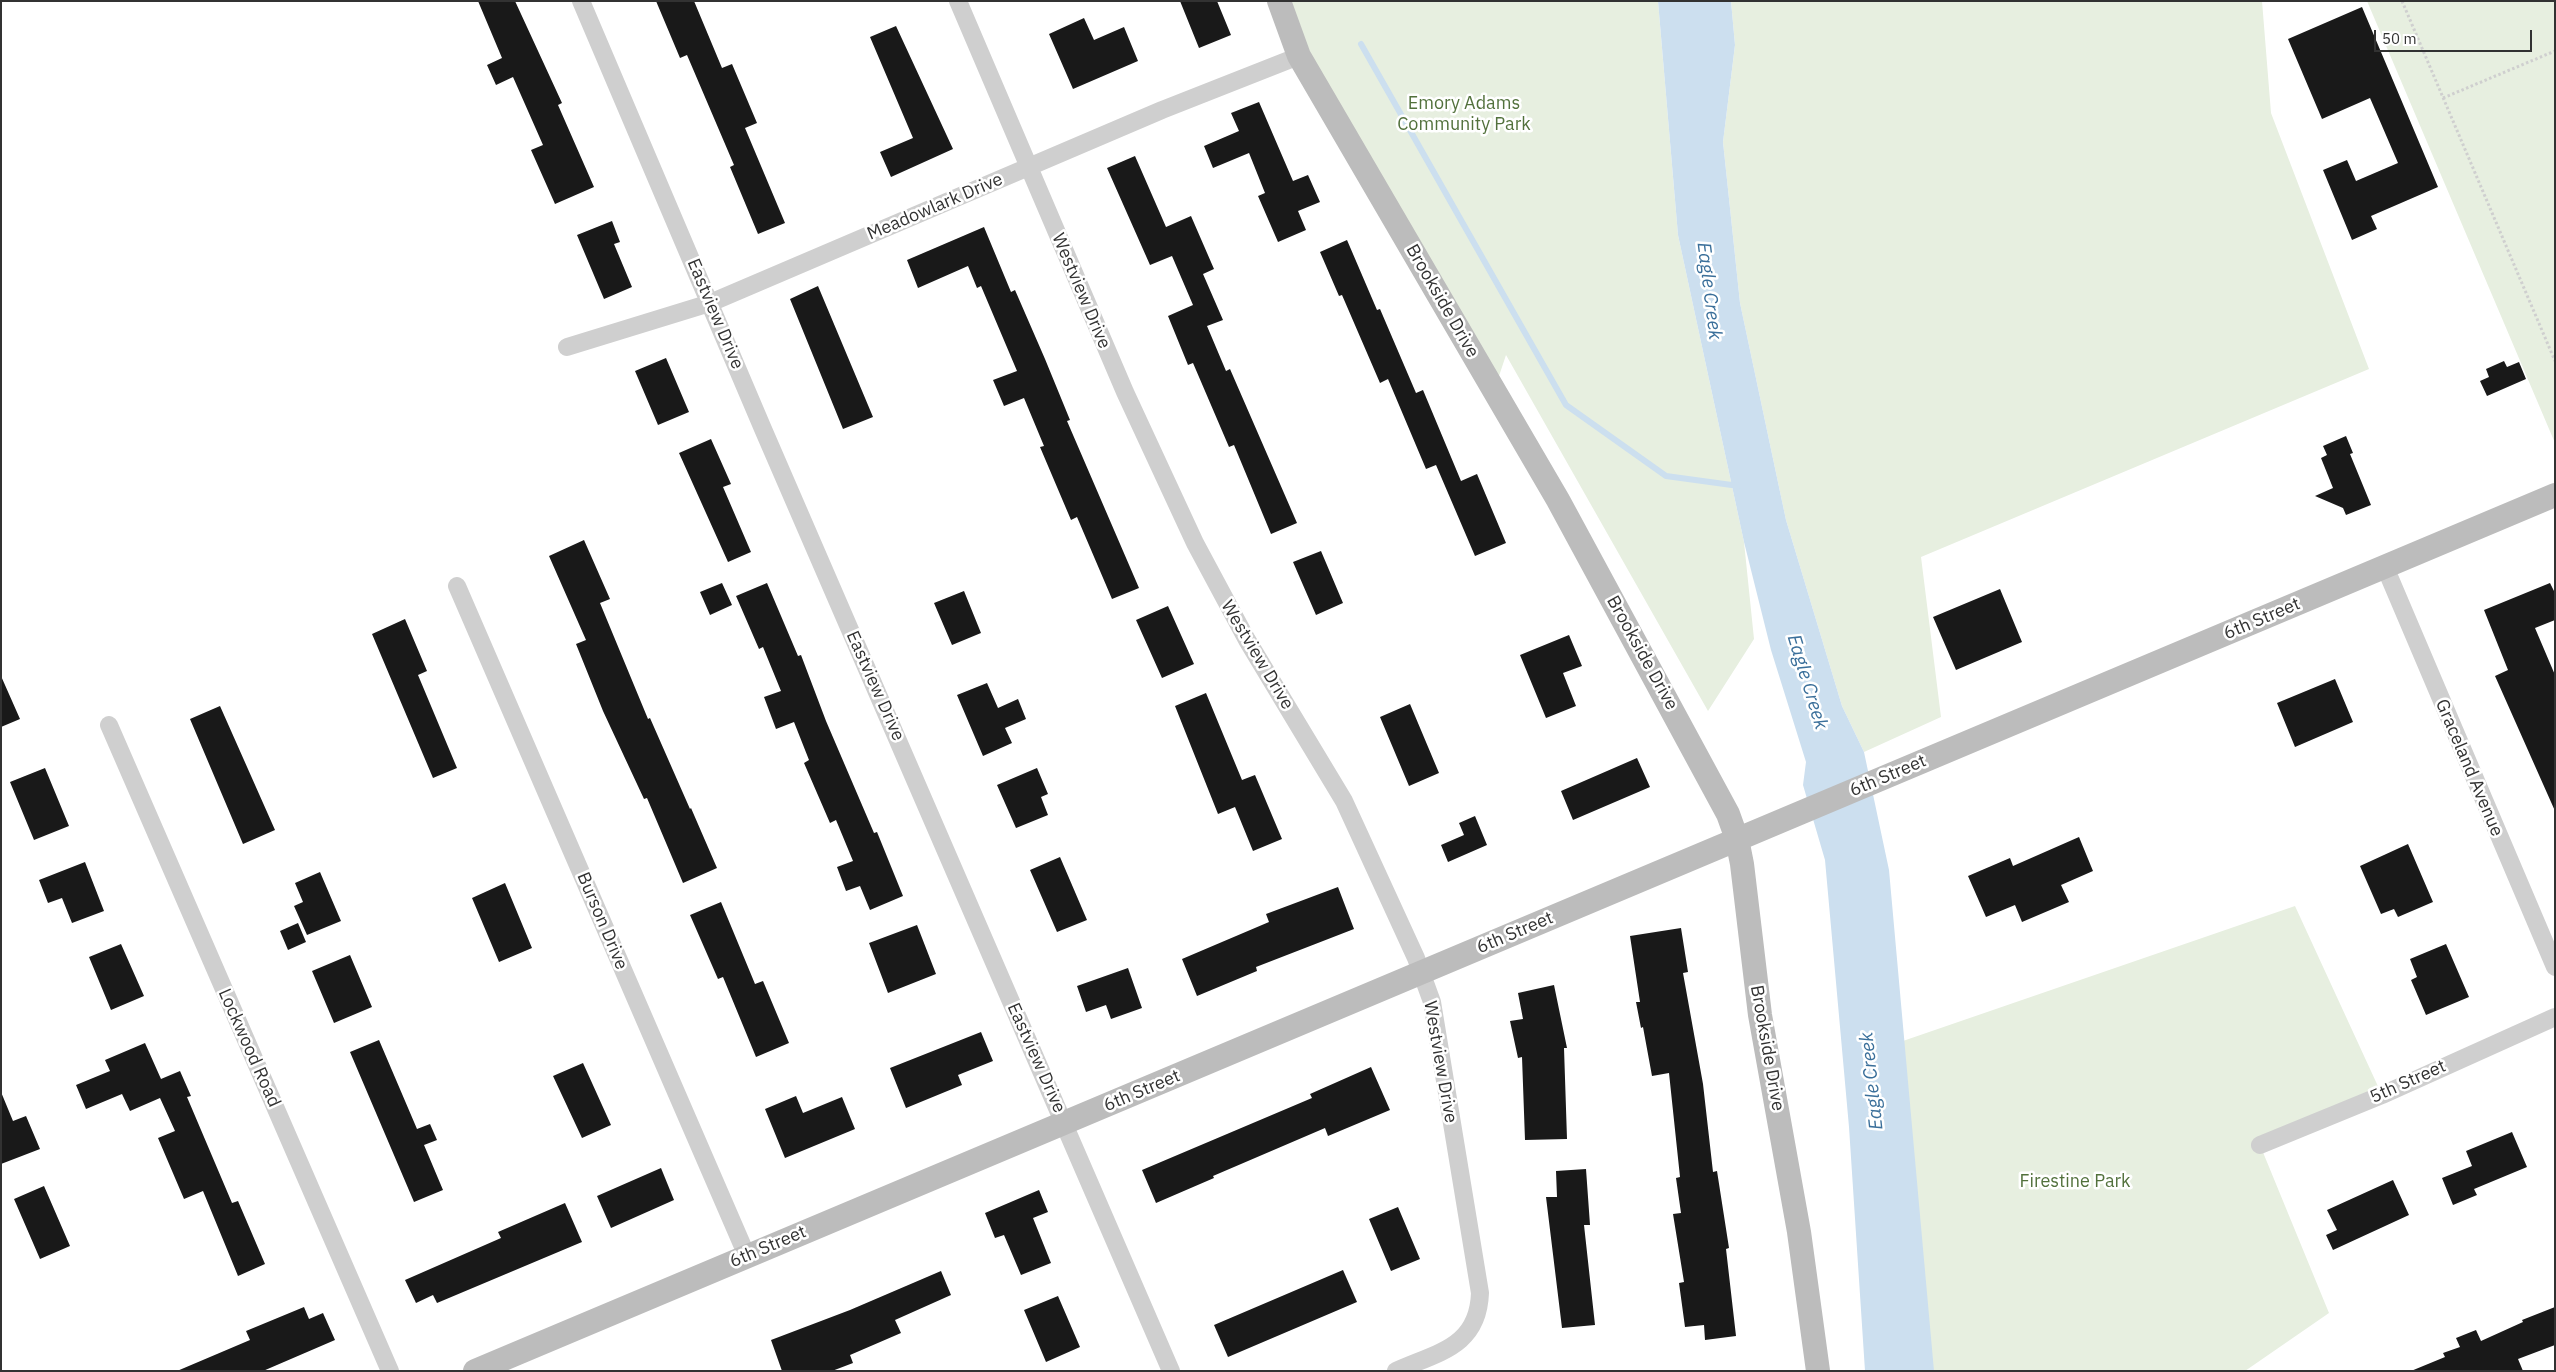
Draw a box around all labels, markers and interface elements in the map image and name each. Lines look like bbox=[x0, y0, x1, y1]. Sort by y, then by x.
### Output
scale bar bbox=[2376, 20, 2534, 52]
text: 50 m bbox=[2382, 29, 2417, 48]
park label: Emory Adams Community Park bbox=[1397, 93, 1531, 136]
street label: Meadowlark Drive bbox=[864, 169, 1006, 245]
street label: Westview Drive bbox=[1047, 230, 1115, 352]
street label: Brookside Drive bbox=[1401, 240, 1483, 362]
water label: Eagle Creek bbox=[1692, 241, 1726, 341]
street label: Eastview Drive bbox=[682, 255, 748, 373]
street label: Brookside Drive bbox=[1602, 592, 1682, 714]
street label: 6th Street bbox=[2221, 593, 2303, 645]
street label: Westview Drive bbox=[1216, 596, 1298, 714]
street label: Eastview Drive bbox=[841, 628, 909, 744]
water label: Eagle Creek bbox=[1782, 632, 1832, 732]
street label: Graceland Avenue bbox=[2430, 696, 2508, 840]
street label: 6th Street bbox=[1847, 750, 1929, 802]
street label: Burson Drive bbox=[572, 869, 632, 973]
street label: 6th Street bbox=[1474, 907, 1556, 959]
street label: Brookside Drive bbox=[1745, 983, 1789, 1113]
street label: Lockwood Road bbox=[213, 985, 285, 1111]
street label: Westview Drive bbox=[1419, 999, 1461, 1125]
street label: Eastview Drive bbox=[1002, 1000, 1070, 1116]
water label: Eagle Creek bbox=[1856, 1031, 1888, 1131]
street label: 5th Street bbox=[2367, 1056, 2449, 1108]
street label: 6th Street bbox=[1101, 1065, 1183, 1117]
park label: Firestine Park bbox=[2019, 1171, 2131, 1193]
street label: 6th Street bbox=[727, 1221, 809, 1273]

